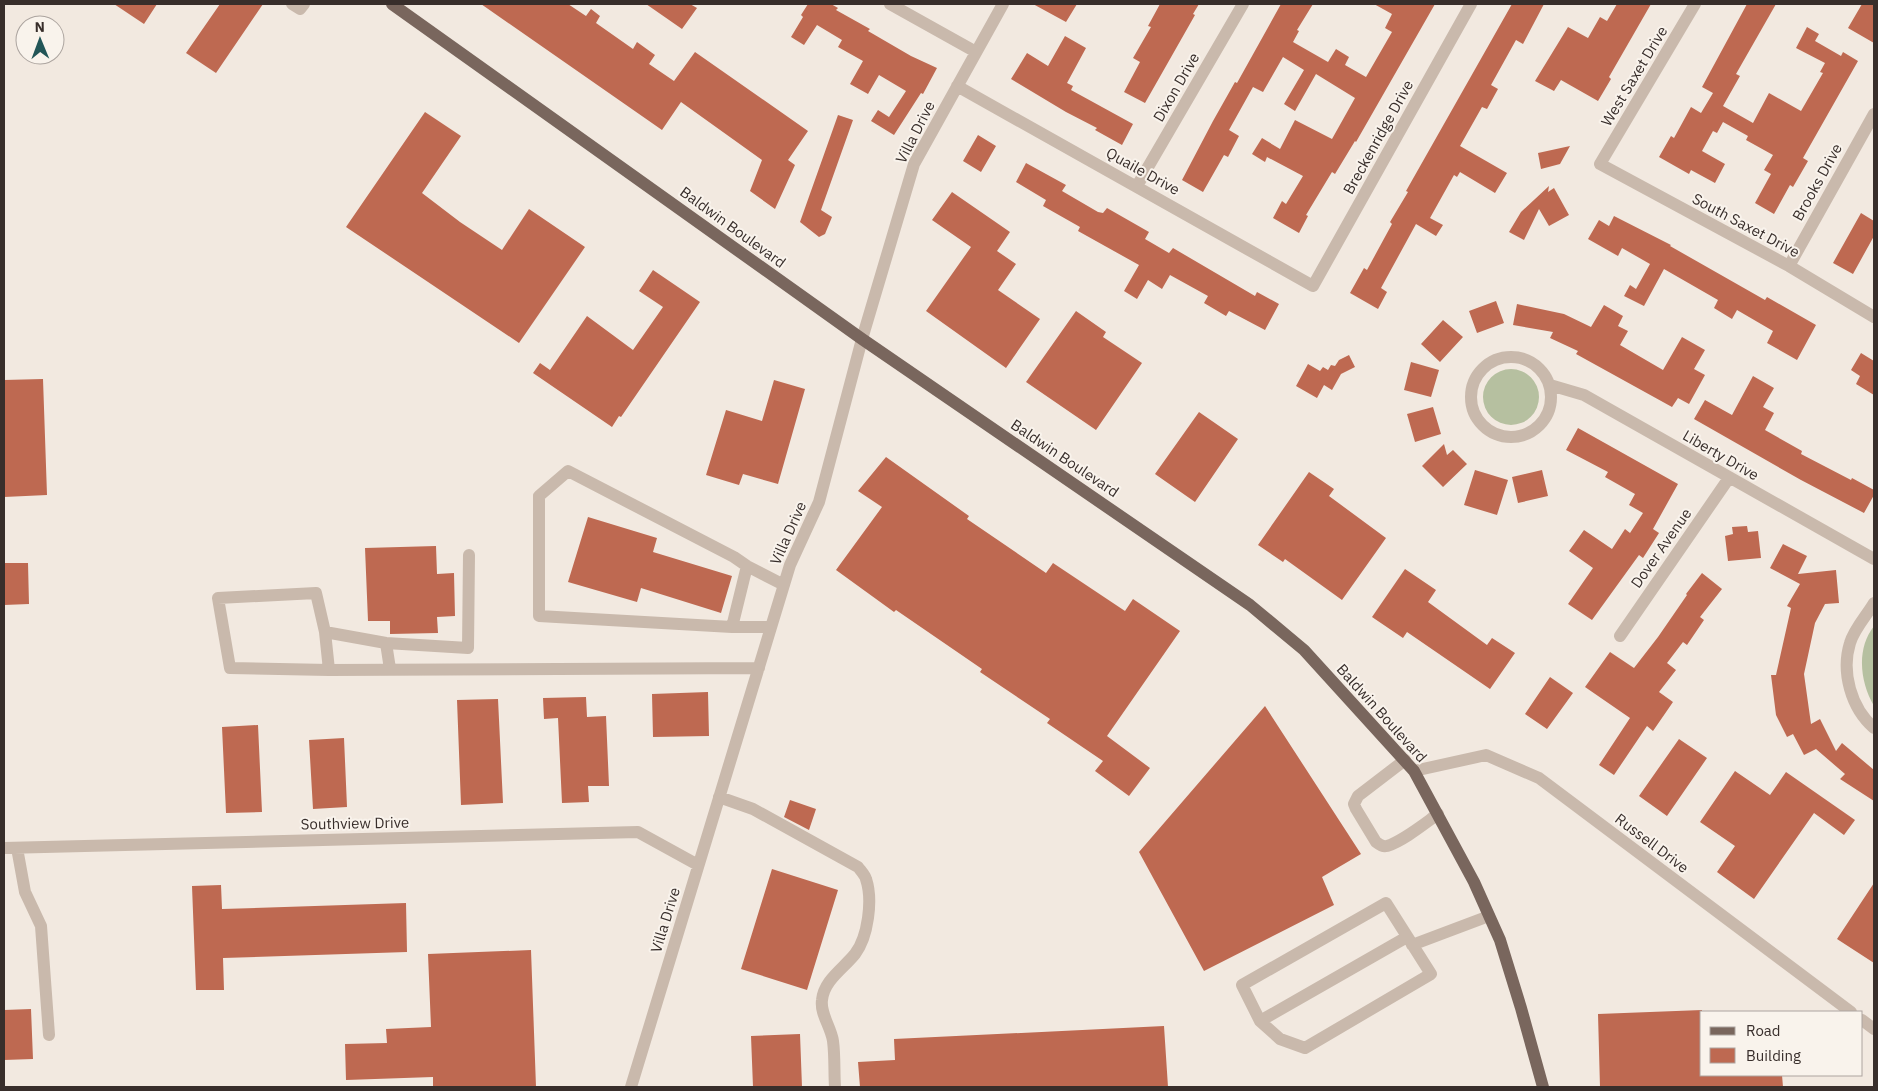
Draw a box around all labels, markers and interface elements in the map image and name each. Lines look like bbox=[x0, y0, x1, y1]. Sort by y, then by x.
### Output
north arrow bbox=[15, 15, 65, 65]
text: N bbox=[35, 18, 45, 36]
street label: West Saxet Drive bbox=[1597, 23, 1671, 129]
street label: Dixon Drive bbox=[1149, 49, 1203, 125]
street label: Breckenridge Drive bbox=[1339, 77, 1417, 197]
street label: Villa Drive bbox=[891, 98, 939, 166]
street label: Brooks Drive bbox=[1788, 140, 1846, 224]
street label: Quaile Drive bbox=[1103, 143, 1183, 199]
street label: Baldwin Boulevard bbox=[676, 182, 790, 272]
street label: South Saxet Drive bbox=[1689, 189, 1803, 261]
street label: Baldwin Boulevard bbox=[1007, 415, 1123, 501]
street label: Liberty Drive bbox=[1679, 426, 1763, 484]
street label: Villa Drive bbox=[766, 498, 810, 568]
street label: Dover Avenue bbox=[1627, 504, 1695, 592]
street label: Baldwin Boulevard bbox=[1333, 660, 1431, 766]
street label: Russell Drive bbox=[1611, 809, 1693, 877]
street label: Southview Drive bbox=[301, 813, 409, 833]
street label: Villa Drive bbox=[646, 885, 684, 955]
legend bbox=[1700, 1011, 1863, 1076]
text: Road bbox=[1746, 1021, 1781, 1040]
text: Building bbox=[1746, 1046, 1801, 1065]

